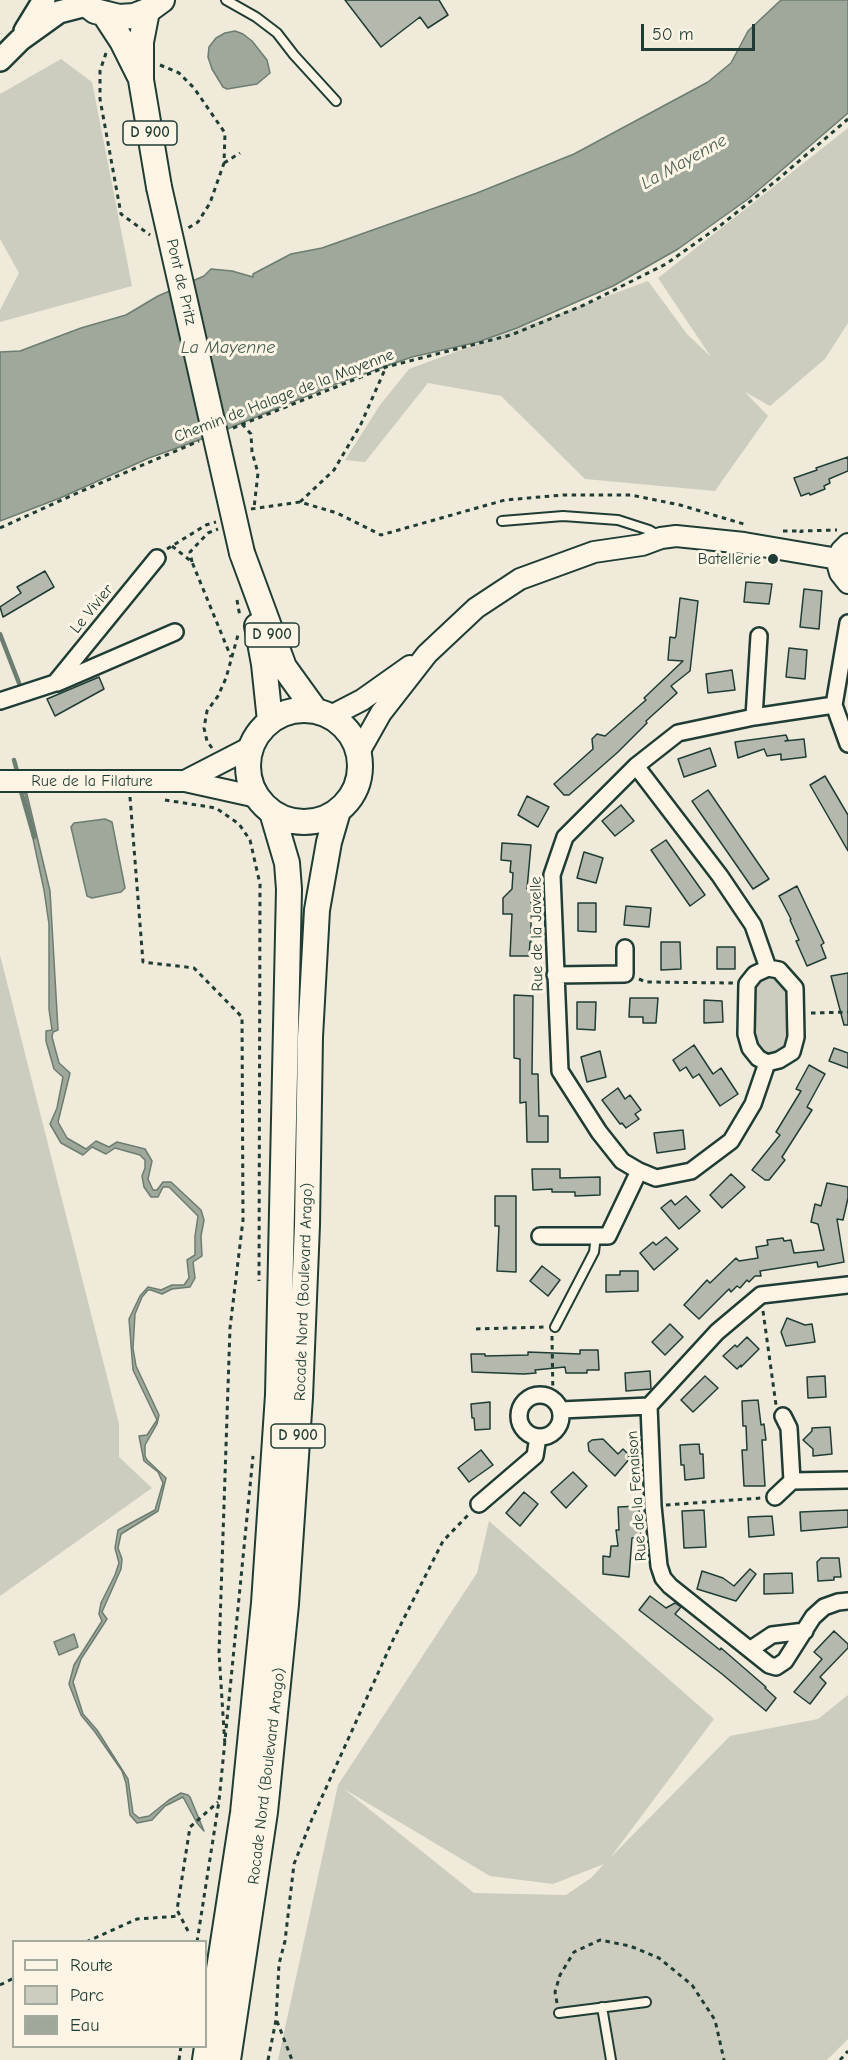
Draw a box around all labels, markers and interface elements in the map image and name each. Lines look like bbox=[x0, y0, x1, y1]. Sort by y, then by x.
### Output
scale bar bbox=[644, 12, 758, 50]
text: 50 m bbox=[652, 24, 694, 45]
road number: D 900 bbox=[123, 121, 177, 145]
water label: La Mayenne bbox=[637, 130, 731, 194]
street label: Pont de Pritz bbox=[162, 237, 200, 327]
water label: La Mayenne bbox=[181, 337, 275, 359]
street label: Chemin de Halage de la Mayenne bbox=[171, 345, 397, 447]
place label: Batellerie bbox=[698, 549, 761, 569]
marker: Batellerie bbox=[766, 552, 780, 566]
street label: Le Vivier bbox=[66, 580, 118, 638]
road number: D 900 bbox=[245, 623, 299, 647]
street label: Rue de la Filature bbox=[31, 771, 153, 791]
street label: Rue de la Javelle bbox=[526, 876, 548, 992]
street label: Rocade Nord (Boulevard Arago) bbox=[291, 1183, 317, 1401]
road number: D 900 bbox=[271, 1424, 325, 1448]
street label: Rue de la Fenaison bbox=[623, 1430, 651, 1562]
street label: Rocade Nord (Boulevard Arago) bbox=[244, 1666, 290, 1886]
legend bbox=[12, 1940, 207, 2048]
text: Route bbox=[70, 1955, 113, 1976]
text: Parc bbox=[70, 1985, 104, 2006]
text: Eau bbox=[70, 2015, 99, 2036]

